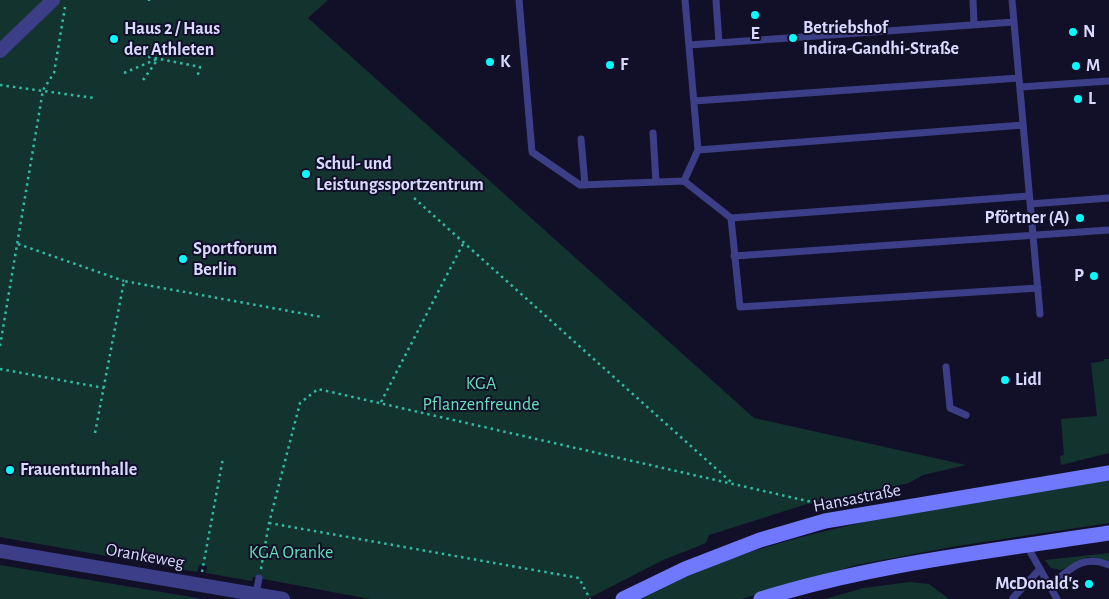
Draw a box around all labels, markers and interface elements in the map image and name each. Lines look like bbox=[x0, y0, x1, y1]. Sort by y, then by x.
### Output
marker: E bbox=[749, 9, 761, 21]
place label: Betriebshof Indira-Gandhi-Straße bbox=[803, 17, 959, 59]
place label: Haus 2 / Haus der Athleten bbox=[124, 18, 220, 60]
place label: N bbox=[1083, 21, 1096, 43]
place label: E bbox=[750, 23, 760, 45]
marker: N bbox=[1067, 26, 1079, 38]
marker: Betriebshof Indira-Gandhi-Straße bbox=[787, 32, 799, 44]
marker: Haus 2 / Haus der Athleten bbox=[108, 33, 120, 45]
place label: K bbox=[500, 51, 511, 73]
place label: F bbox=[620, 54, 628, 76]
place label: M bbox=[1086, 55, 1100, 77]
marker: K bbox=[484, 56, 496, 68]
marker: F bbox=[604, 59, 616, 71]
marker: M bbox=[1070, 60, 1082, 72]
place label: L bbox=[1088, 88, 1096, 110]
marker: L bbox=[1072, 93, 1084, 105]
place label: Schul- und Leistungssportzentrum bbox=[316, 153, 484, 195]
marker: Schul- und Leistungssportzentrum bbox=[300, 168, 312, 180]
place label: Pförtner (A) bbox=[985, 207, 1070, 229]
marker: Pförtner (A) bbox=[1074, 212, 1086, 224]
place label: Sportforum Berlin bbox=[193, 238, 277, 280]
marker: Sportforum Berlin bbox=[177, 253, 189, 265]
place label: P bbox=[1074, 265, 1084, 287]
marker: P bbox=[1088, 270, 1100, 282]
place label: Lidl bbox=[1015, 369, 1042, 391]
park label: KGA Pflanzenfreunde bbox=[422, 373, 540, 416]
marker: Lidl bbox=[999, 374, 1011, 386]
place label: Frauenturnhalle bbox=[20, 459, 137, 481]
marker: Frauenturnhalle bbox=[4, 464, 16, 476]
street label: Hansastraße bbox=[811, 479, 903, 517]
street label: Orankeweg bbox=[104, 538, 186, 574]
park label: KGA Oranke bbox=[249, 542, 333, 564]
place label: McDonald's bbox=[995, 573, 1079, 595]
marker: McDonald's bbox=[1083, 578, 1095, 590]

